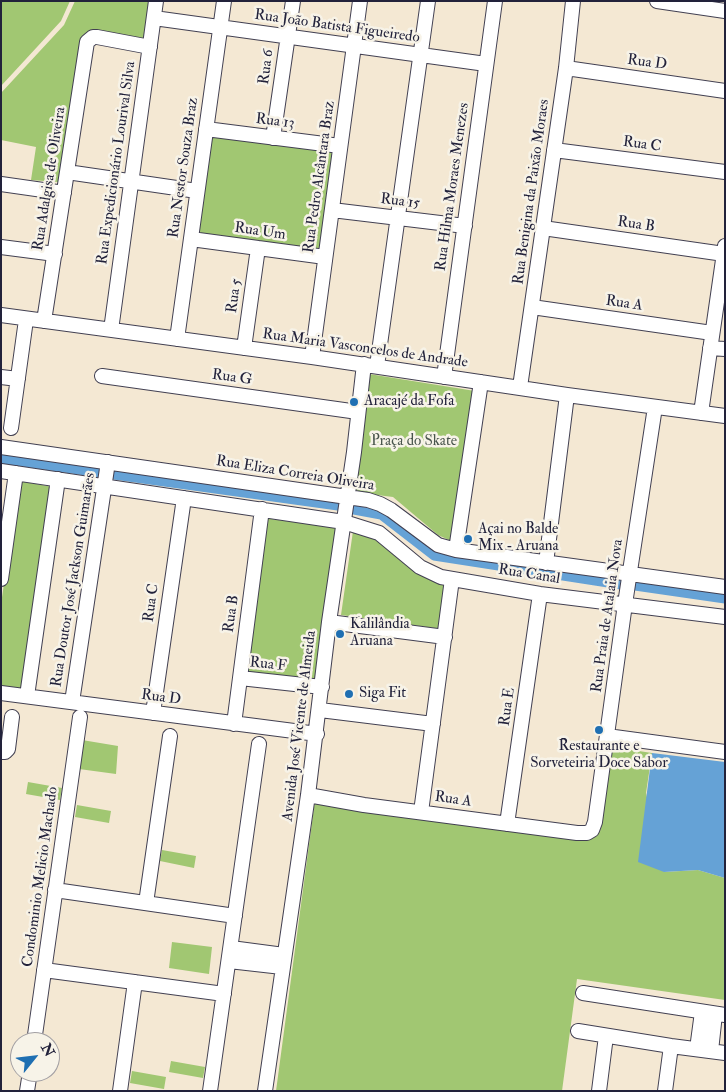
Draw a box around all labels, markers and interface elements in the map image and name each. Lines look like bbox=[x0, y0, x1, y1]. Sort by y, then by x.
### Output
street label: Rua João Batista Figueiredo bbox=[253, 6, 421, 48]
street label: Rua 6 bbox=[256, 48, 278, 86]
street label: Rua D bbox=[626, 51, 668, 75]
street label: Rua Expedicionário Lourival Silva bbox=[94, 60, 140, 266]
street label: Rua Nestor Souza Braz bbox=[165, 97, 203, 239]
street label: Rua Benigina da Paixão Moraes bbox=[510, 98, 554, 286]
street label: Rua Pedro Alcântara Braz bbox=[300, 100, 340, 254]
street label: Rua Hilma Moraes Menezes bbox=[432, 102, 474, 272]
street label: Rua Adalgisa de Oliveira bbox=[30, 106, 70, 252]
street label: Rua 13 bbox=[255, 111, 295, 133]
street label: Rua C bbox=[622, 133, 662, 157]
street label: Rua 15 bbox=[379, 191, 421, 213]
street label: Rua B bbox=[616, 213, 656, 237]
street label: Rua Um bbox=[233, 220, 287, 244]
street label: Rua 5 bbox=[224, 278, 246, 314]
street label: Rua A bbox=[604, 292, 644, 316]
street label: Rua Maria Vasconcelos de Andrade bbox=[261, 326, 469, 372]
street label: Rua G bbox=[211, 366, 253, 390]
place label: Aracajé da Fofa bbox=[364, 393, 454, 411]
marker: Aracajé da Fofa bbox=[348, 396, 360, 408]
park label: Praça do Skate bbox=[371, 433, 457, 451]
street label: Rua Eliza Correia Oliveira bbox=[215, 453, 375, 495]
street label: Rua Doutor José Jackson Guimarães bbox=[48, 472, 100, 688]
place label: Açai no Balde Mix - Aruana bbox=[478, 521, 559, 556]
marker: Açai no Balde Mix - Aruana bbox=[462, 533, 474, 545]
street label: Rua Praia de Atalaia Nova bbox=[588, 538, 628, 694]
street label: Rua Canal bbox=[497, 561, 561, 589]
street label: Rua C bbox=[140, 583, 164, 623]
street label: Rua B bbox=[220, 594, 244, 634]
place label: Kalilândia Aruana bbox=[350, 616, 410, 651]
marker: Kalilândia Aruana bbox=[334, 628, 346, 640]
street label: Avenida José Vicente de Almeida bbox=[279, 630, 321, 822]
street label: Rua F bbox=[249, 654, 287, 676]
place label: Siga Fit bbox=[359, 685, 406, 703]
street label: Rua D bbox=[140, 686, 182, 710]
street label: Rua E bbox=[496, 687, 520, 727]
marker: Siga Fit bbox=[343, 688, 355, 700]
marker: Restaurante e Sorveteiria Doce Sabor bbox=[593, 724, 605, 736]
place label: Restaurante e Sorveteiria Doce Sabor bbox=[530, 738, 668, 773]
street label: Condominio Melicio Machado bbox=[19, 786, 63, 968]
street label: Rua A bbox=[433, 788, 473, 812]
north arrow bbox=[10, 1032, 60, 1082]
text: N bbox=[37, 1040, 58, 1060]

